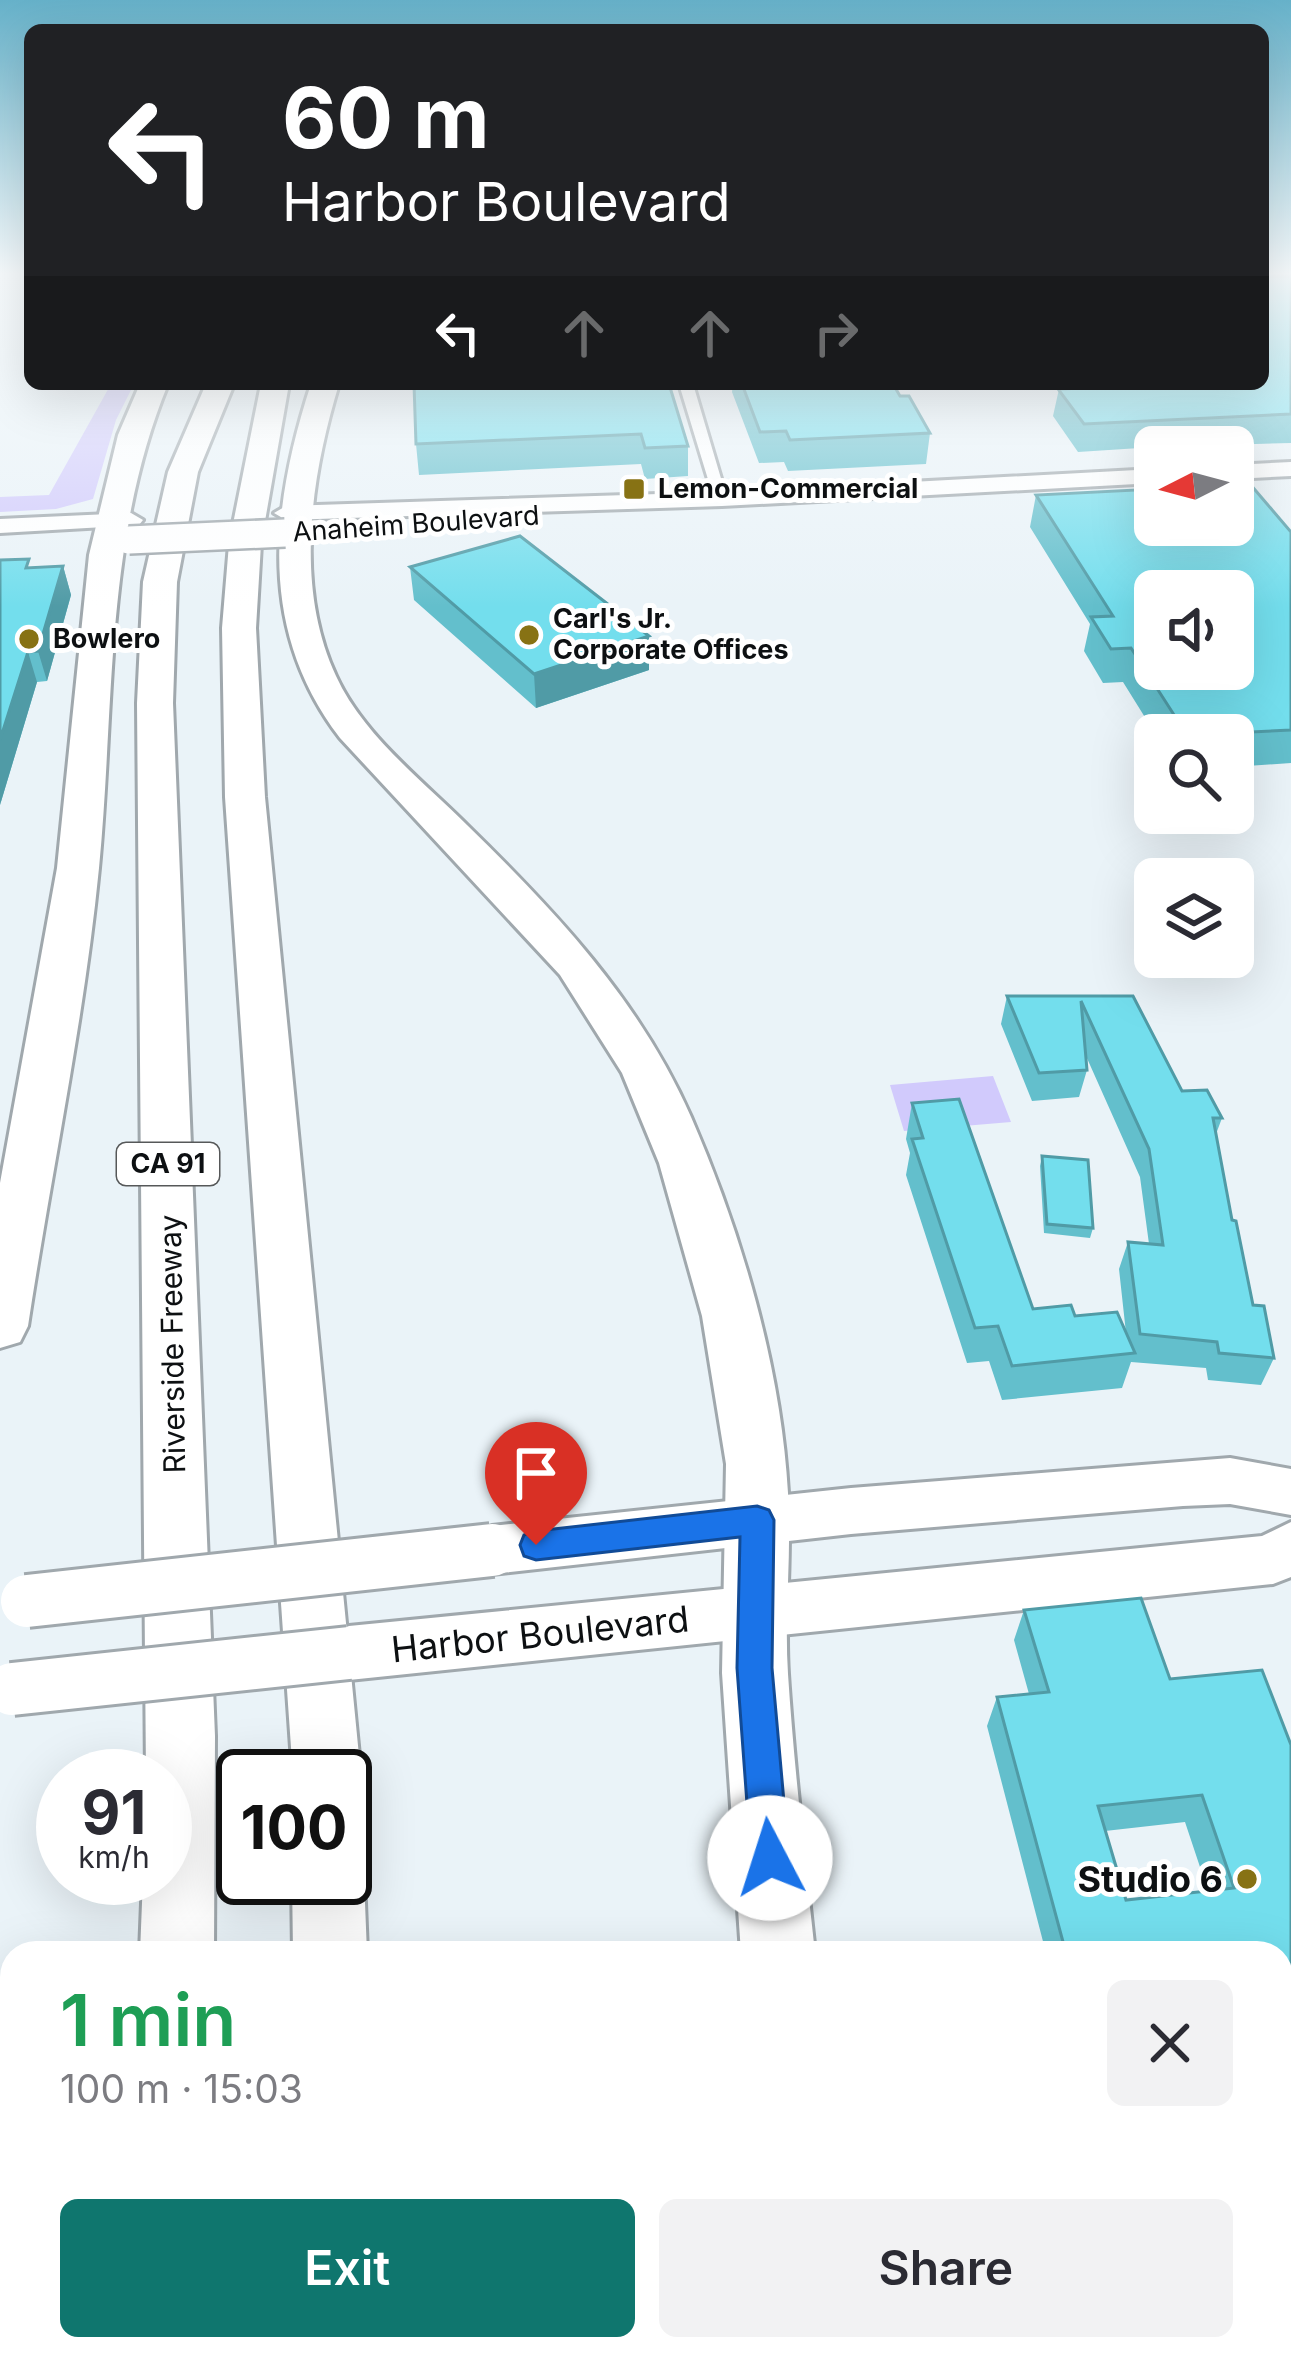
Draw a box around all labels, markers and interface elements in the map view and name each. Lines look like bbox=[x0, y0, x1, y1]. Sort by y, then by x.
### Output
text: 60 m bbox=[282, 67, 490, 168]
icon: left bbox=[84, 72, 240, 228]
text: Harbor Boulevard bbox=[282, 169, 731, 234]
icon: left bbox=[425, 300, 491, 366]
icon: ahead bbox=[551, 300, 617, 366]
icon: ahead bbox=[677, 300, 743, 366]
icon: right bbox=[803, 300, 869, 366]
north arrow bbox=[1134, 426, 1254, 546]
map controls bbox=[1134, 426, 1254, 978]
place label: Lemon-Commercial bbox=[658, 472, 918, 505]
marker: Lemon-Commercial bbox=[621, 476, 647, 502]
street label: Anaheim Boulevard bbox=[291, 498, 540, 549]
button: sound bbox=[1134, 570, 1254, 690]
place label: Carl's Jr. Corporate Offices bbox=[553, 602, 789, 666]
place label: Bowlero bbox=[53, 622, 160, 655]
marker: Carl's Jr. Corporate Offices bbox=[516, 622, 542, 648]
marker: Bowlero bbox=[16, 626, 42, 652]
button: search bbox=[1134, 714, 1254, 834]
button: layers bbox=[1134, 858, 1254, 978]
road number: CA 91 bbox=[117, 1143, 219, 1185]
street label: Riverside Freeway bbox=[152, 1214, 192, 1474]
pin bbox=[485, 1422, 587, 1545]
icon: arrive bbox=[503, 1440, 569, 1506]
street label: Harbor Boulevard bbox=[389, 1596, 691, 1672]
speed limit sign: 100 bbox=[216, 1749, 372, 1905]
text: 91 bbox=[82, 1776, 146, 1848]
position arrow bbox=[707, 1795, 833, 1921]
text: km/h bbox=[78, 1839, 150, 1875]
place label: Studio 6 bbox=[1077, 1857, 1223, 1901]
marker: Studio 6 bbox=[1234, 1866, 1260, 1892]
text: 1 min bbox=[60, 1976, 236, 2063]
button: close bbox=[1107, 1980, 1233, 2106]
text: 100 m · 15:03 bbox=[60, 2065, 303, 2112]
button: Exit bbox=[60, 2199, 635, 2337]
button: Share bbox=[659, 2199, 1233, 2337]

